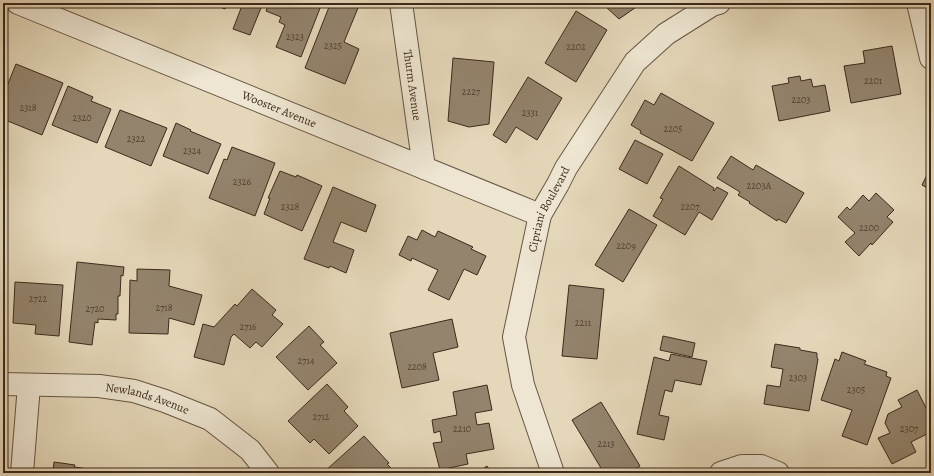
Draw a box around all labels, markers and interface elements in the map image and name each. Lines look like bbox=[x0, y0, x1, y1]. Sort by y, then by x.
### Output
house number: 2323 bbox=[286, 30, 304, 43]
house number: 2325 bbox=[324, 39, 342, 52]
house number: 2202 bbox=[566, 40, 586, 53]
street label: Thurm Avenue bbox=[400, 49, 425, 122]
house number: 2201 bbox=[864, 74, 883, 87]
house number: 2227 bbox=[462, 85, 481, 98]
street label: Wooster Avenue bbox=[239, 86, 319, 131]
house number: 2203 bbox=[792, 93, 811, 106]
house number: 2318 bbox=[19, 101, 37, 114]
house number: 2331 bbox=[522, 106, 539, 119]
house number: 2320 bbox=[73, 111, 92, 124]
house number: 2205 bbox=[663, 122, 683, 135]
house number: 2322 bbox=[127, 132, 145, 145]
house number: 2324 bbox=[183, 144, 202, 157]
street label: Cipriani Boulevard bbox=[524, 163, 574, 254]
house number: 2326 bbox=[233, 175, 252, 188]
house number: 2203A bbox=[747, 179, 772, 192]
house number: 2328 bbox=[281, 200, 299, 213]
house number: 2207 bbox=[680, 200, 700, 213]
house number: 2200 bbox=[859, 221, 879, 234]
house number: 2209 bbox=[616, 239, 636, 252]
house number: 2722 bbox=[29, 292, 47, 305]
house number: 2718 bbox=[155, 301, 173, 314]
house number: 2720 bbox=[85, 302, 105, 315]
house number: 2211 bbox=[575, 316, 592, 329]
house number: 2716 bbox=[240, 320, 257, 333]
house number: 2714 bbox=[298, 354, 315, 367]
house number: 2208 bbox=[407, 360, 427, 373]
house number: 2303 bbox=[789, 371, 807, 384]
street label: Newlands Avenue bbox=[104, 379, 192, 418]
house number: 2305 bbox=[847, 383, 865, 396]
house number: 2712 bbox=[312, 410, 330, 423]
house number: 2210 bbox=[453, 422, 471, 435]
house number: 2307 bbox=[900, 422, 919, 435]
house number: 2213 bbox=[597, 437, 615, 450]

